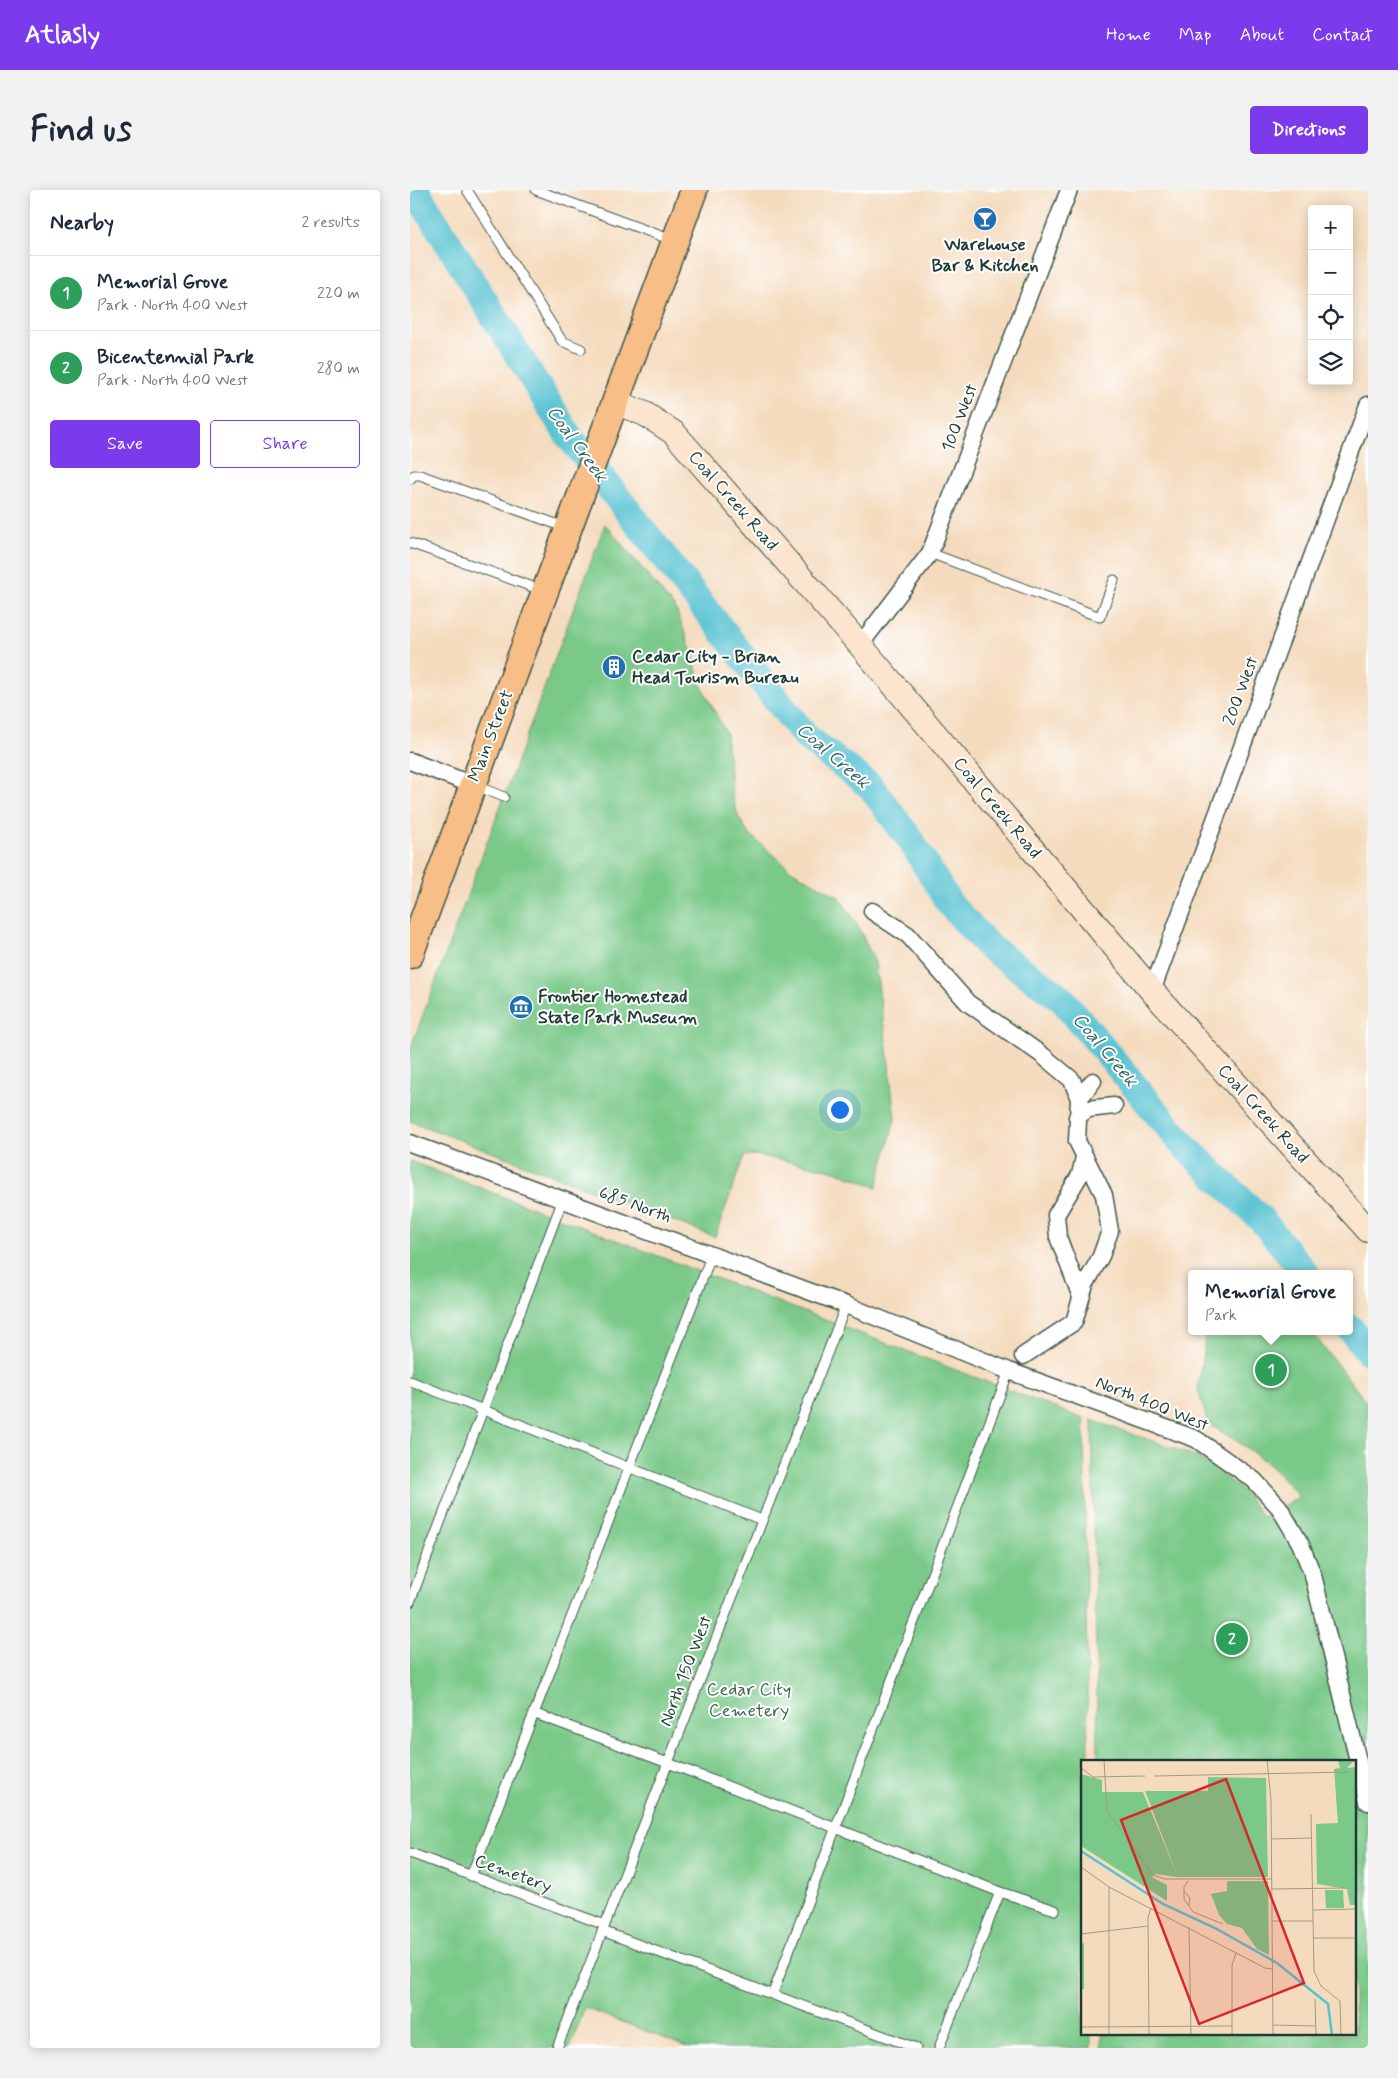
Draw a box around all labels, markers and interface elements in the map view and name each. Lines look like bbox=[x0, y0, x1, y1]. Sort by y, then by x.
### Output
text: Atlasly bbox=[25, 20, 100, 51]
text: Home bbox=[1106, 23, 1151, 47]
text: Map bbox=[1179, 23, 1212, 47]
text: About bbox=[1240, 23, 1284, 47]
text: Contact bbox=[1312, 23, 1373, 47]
button: Directions bbox=[1250, 106, 1368, 154]
text: Find us bbox=[30, 107, 132, 153]
map controls bbox=[1308, 205, 1353, 385]
button: + bbox=[1308, 205, 1353, 250]
bar icon: Warehouse Bar & Kitchen bbox=[972, 206, 998, 232]
text: Nearby bbox=[50, 209, 114, 237]
text: 2 results bbox=[302, 212, 360, 233]
place label: Warehouse Bar & Kitchen bbox=[931, 233, 1039, 278]
button: − bbox=[1308, 250, 1353, 295]
text: Memorial Grove bbox=[97, 270, 228, 295]
text: 1 bbox=[62, 283, 70, 304]
text: 220 m bbox=[317, 283, 360, 304]
text: Park · North 400 West bbox=[97, 295, 248, 316]
button: locate bbox=[1308, 295, 1353, 340]
button: layers bbox=[1308, 340, 1353, 385]
text: Bicentennial Park bbox=[97, 345, 254, 370]
text: 2 bbox=[62, 358, 70, 379]
text: 280 m bbox=[317, 358, 360, 379]
text: Park · North 400 West bbox=[97, 370, 248, 391]
street label: 100 West bbox=[936, 380, 984, 455]
water label: Coal Creek bbox=[541, 401, 614, 488]
button: Save bbox=[50, 420, 200, 468]
button: Share bbox=[210, 420, 360, 468]
street label: Coal Creek Road bbox=[683, 446, 783, 556]
place label: Cedar City - Brian Head Tourism Bureau bbox=[632, 645, 799, 690]
street label: 200 West bbox=[1217, 653, 1265, 729]
building icon: Cedar City - Brian Head Tourism Bureau bbox=[601, 654, 627, 680]
street label: Main Street bbox=[462, 687, 520, 785]
water label: Coal Creek bbox=[791, 717, 876, 795]
street label: Coal Creek Road bbox=[947, 752, 1047, 864]
place label: Frontier Homestead State Park Museum bbox=[538, 985, 698, 1030]
museum icon: Frontier Homestead State Park Museum bbox=[508, 994, 534, 1020]
water label: Coal Creek bbox=[1067, 1008, 1144, 1093]
street label: Coal Creek Road bbox=[1212, 1059, 1314, 1169]
your location bbox=[827, 1097, 853, 1123]
street label: 685 North bbox=[595, 1181, 675, 1229]
popup bbox=[1188, 1270, 1353, 1335]
text: Memorial Grove bbox=[1205, 1280, 1336, 1305]
text: Park bbox=[1205, 1305, 1237, 1326]
pin: 1 bbox=[1255, 1351, 1287, 1389]
street label: North 400 West bbox=[1092, 1370, 1213, 1438]
street label: North 150 West bbox=[654, 1612, 718, 1730]
pin: 2 bbox=[1216, 1620, 1248, 1658]
park label: Cedar City Cemetery bbox=[707, 1678, 791, 1723]
inset map bbox=[1081, 1760, 1356, 2036]
street label: Cemetery bbox=[471, 1849, 555, 1899]

